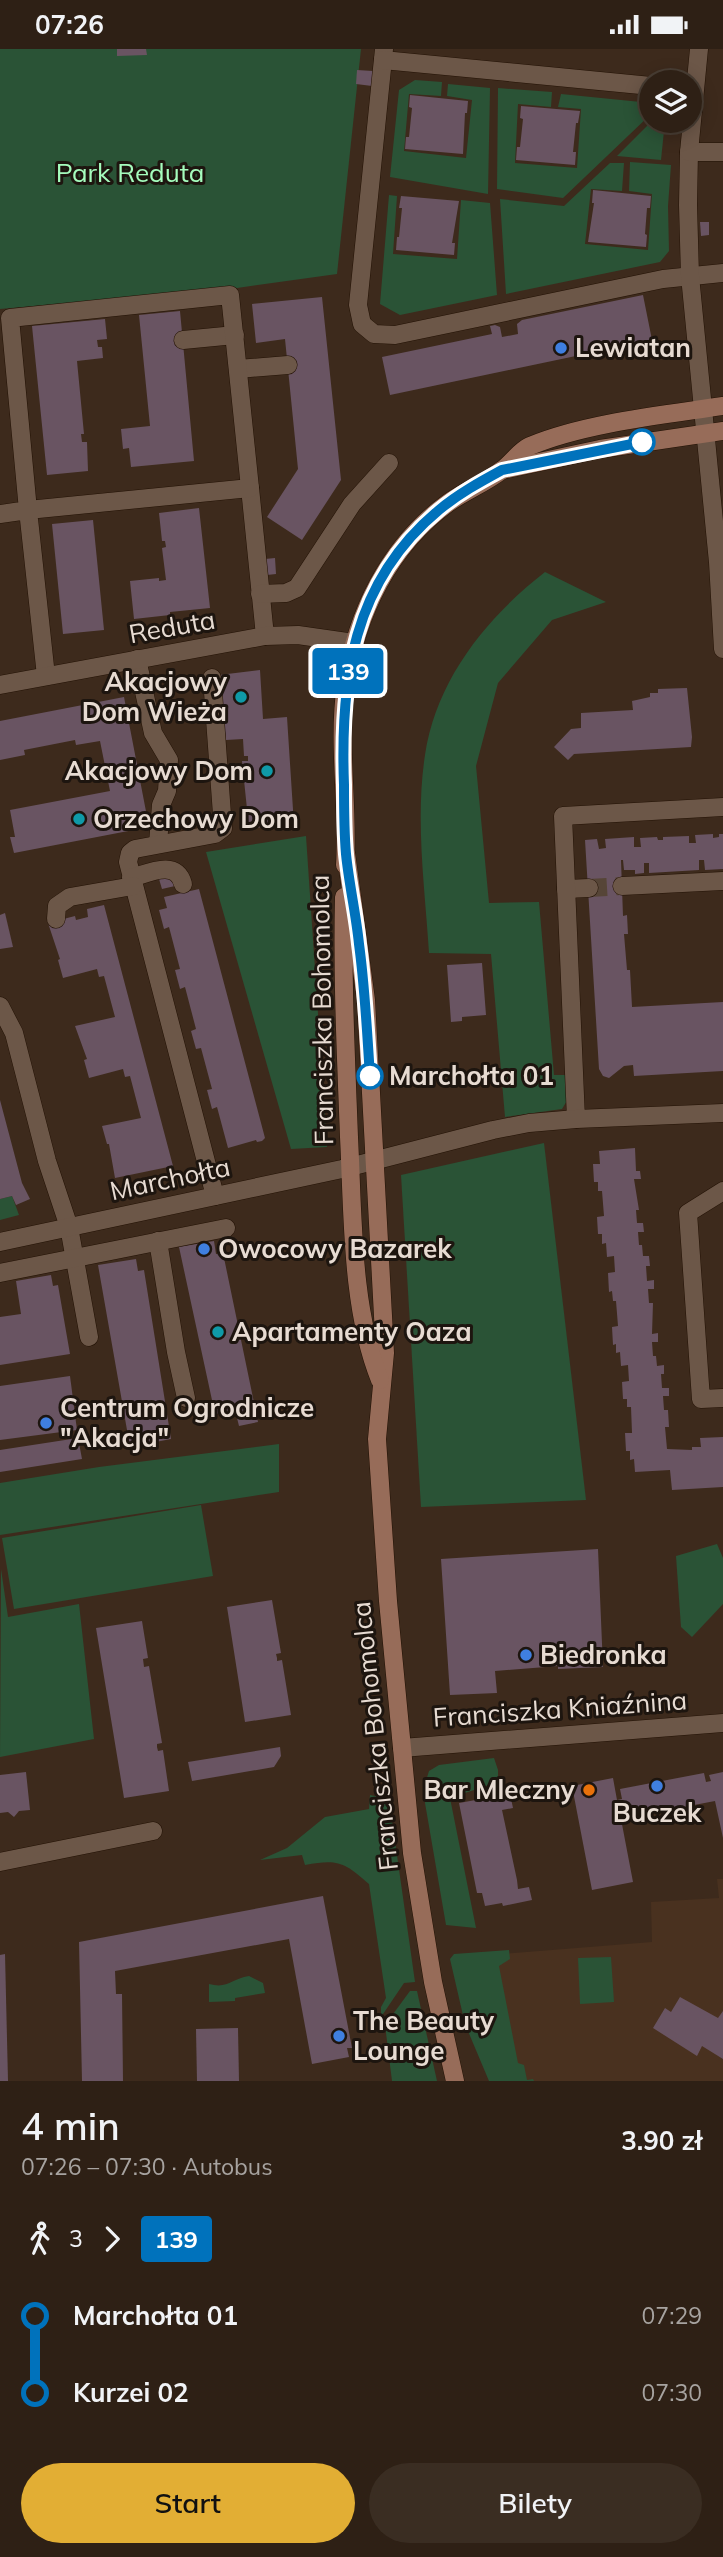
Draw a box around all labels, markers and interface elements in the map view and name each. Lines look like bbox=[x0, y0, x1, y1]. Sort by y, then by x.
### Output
text: 07:26 bbox=[35, 8, 104, 41]
map controls bbox=[639, 70, 702, 133]
button: layers bbox=[639, 70, 702, 133]
park label: Park Reduta bbox=[56, 156, 204, 189]
place label: Lewiatan bbox=[575, 331, 691, 364]
marker: Lewiatan bbox=[553, 340, 569, 356]
unlabelled marker bbox=[629, 429, 655, 455]
street label: Reduta bbox=[126, 603, 218, 650]
line badge: 139 bbox=[308, 648, 388, 694]
text: 139 bbox=[326, 656, 370, 686]
place label: Akacjowy Dom Wieża bbox=[82, 665, 228, 728]
marker: Akacjowy Dom Wieża bbox=[233, 689, 249, 705]
place label: Akacjowy Dom bbox=[65, 754, 253, 787]
marker: Akacjowy Dom bbox=[259, 763, 275, 779]
place label: Orzechowy Dom bbox=[93, 802, 299, 835]
marker: Orzechowy Dom bbox=[71, 811, 87, 827]
street label: Franciszka Bohomolca bbox=[303, 875, 340, 1145]
place label: Marchołta 01 bbox=[389, 1059, 554, 1092]
marker: Marchołta 01 bbox=[357, 1063, 383, 1089]
street label: Marchołta bbox=[107, 1150, 233, 1207]
place label: Owocowy Bazarek bbox=[218, 1232, 452, 1265]
marker: Owocowy Bazarek bbox=[196, 1241, 212, 1257]
place label: Apartamenty Oaza bbox=[232, 1315, 472, 1348]
marker: Apartamenty Oaza bbox=[210, 1324, 226, 1340]
place label: Centrum Ogrodnicze "Akacja" bbox=[60, 1391, 314, 1454]
marker: Centrum Ogrodnicze "Akacja" bbox=[38, 1415, 54, 1431]
street label: Franciszka Bohomolca bbox=[344, 1600, 405, 1872]
place label: Biedronka bbox=[540, 1638, 667, 1671]
marker: Biedronka bbox=[518, 1647, 534, 1663]
street label: Franciszka Kniaźnina bbox=[432, 1683, 688, 1734]
place label: Bar Mleczny bbox=[423, 1773, 576, 1806]
marker: Buczek bbox=[649, 1778, 665, 1794]
marker: Bar Mleczny bbox=[581, 1782, 597, 1798]
place label: Buczek bbox=[613, 1796, 702, 1829]
place label: The Beauty Lounge bbox=[353, 2004, 495, 2067]
marker: The Beauty Lounge bbox=[331, 2028, 347, 2044]
text: 4 min bbox=[21, 2102, 120, 2150]
text: 3.90 zł bbox=[621, 2124, 702, 2157]
text: 07:26 – 07:30 · Autobus bbox=[21, 2152, 273, 2181]
icon: walk bbox=[21, 2220, 59, 2258]
icon: forward bbox=[93, 2220, 131, 2258]
text: 3 bbox=[69, 2224, 83, 2253]
text: 139 bbox=[155, 2224, 198, 2254]
text: Marchołta 01 bbox=[73, 2299, 238, 2332]
text: 07:29 bbox=[642, 2301, 702, 2330]
text: Kurzei 02 bbox=[73, 2376, 189, 2409]
text: 07:30 bbox=[642, 2378, 702, 2407]
button: Start bbox=[21, 2463, 355, 2543]
button: Bilety bbox=[369, 2463, 702, 2543]

